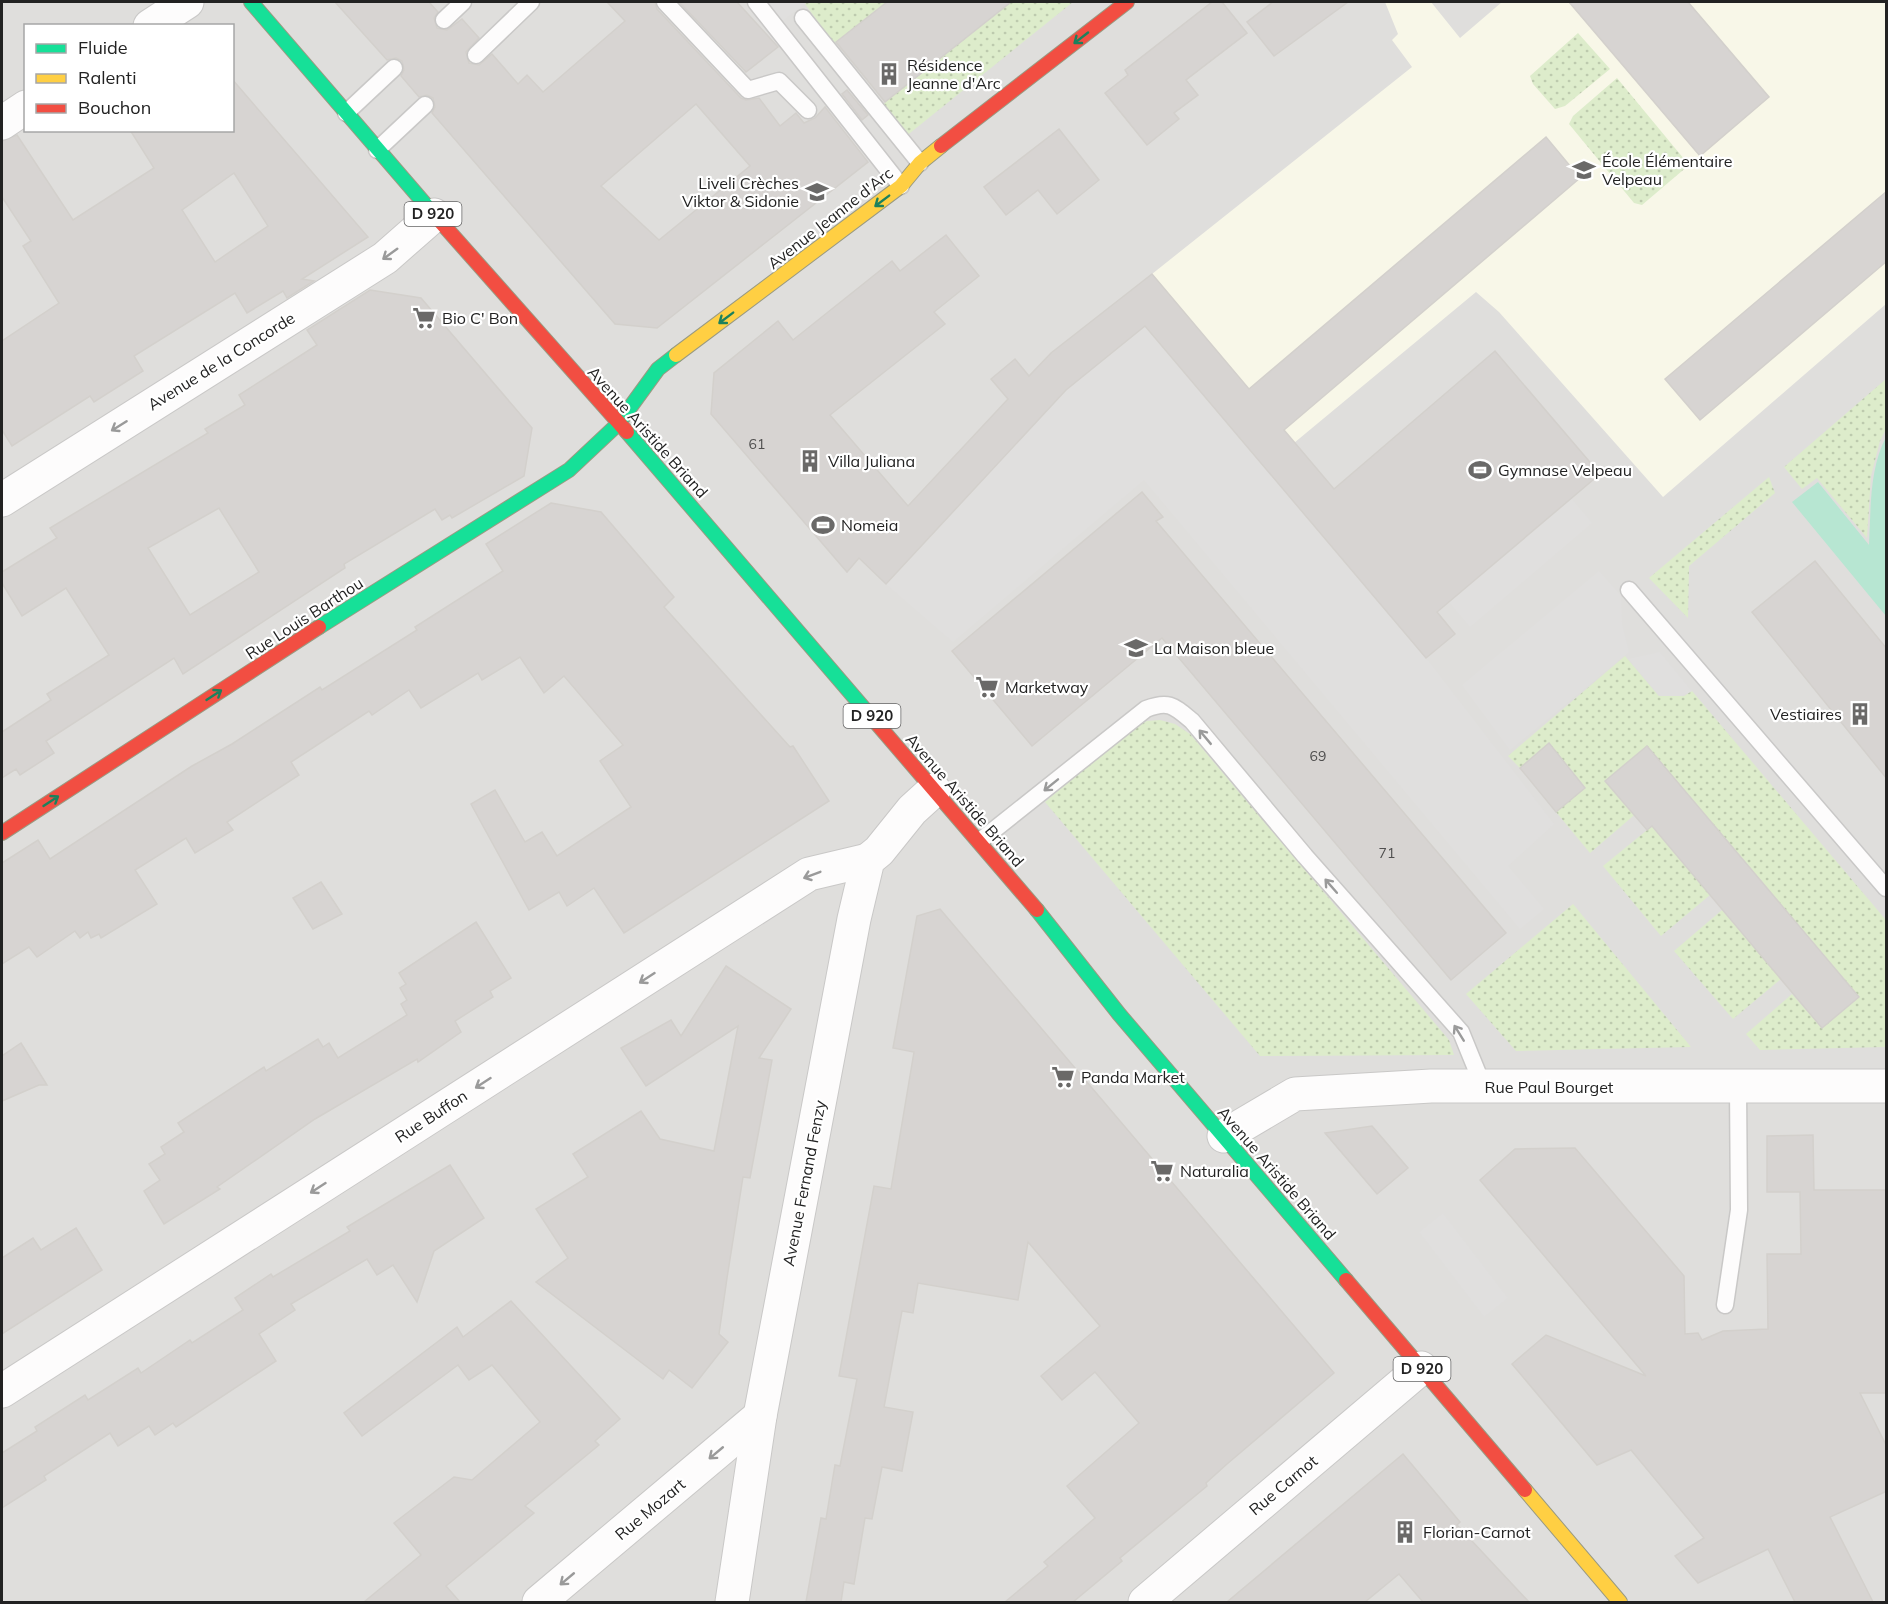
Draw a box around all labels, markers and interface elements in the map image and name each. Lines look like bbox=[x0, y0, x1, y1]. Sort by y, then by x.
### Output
legend bbox=[24, 24, 234, 132]
one-way arrow bbox=[1074, 31, 1090, 44]
text: Fluide bbox=[78, 36, 128, 59]
place label: Résidence Jeanne d'Arc bbox=[907, 55, 1001, 93]
building icon: Résidence Jeanne d'Arc bbox=[876, 61, 902, 87]
text: Ralenti bbox=[78, 66, 136, 89]
text: Bouchon bbox=[78, 96, 151, 119]
place label: École Élémentaire Velpeau bbox=[1602, 151, 1732, 189]
school or university icon: École Élémentaire Velpeau bbox=[1571, 157, 1597, 183]
street label: Avenue Jeanne d'Arc bbox=[763, 163, 897, 273]
place label: Liveli Crèches Viktor & Sidonie bbox=[682, 173, 799, 211]
school or university icon: Liveli Crèches Viktor & Sidonie bbox=[804, 179, 830, 205]
one-way arrow bbox=[874, 194, 890, 207]
road number: D 920 bbox=[404, 202, 462, 226]
one-way arrow bbox=[383, 248, 399, 260]
supermarket icon: Bio C' Bon bbox=[411, 305, 437, 331]
street label: Avenue de la Concorde bbox=[144, 308, 298, 414]
place label: Bio C' Bon bbox=[442, 308, 518, 328]
one-way arrow bbox=[719, 312, 735, 324]
street label: Avenue Aristide Briand bbox=[584, 362, 712, 502]
one-way arrow bbox=[111, 420, 128, 432]
house number: 61 bbox=[749, 435, 765, 453]
building icon: Villa Juliana bbox=[797, 448, 823, 474]
place label: Villa Juliana bbox=[828, 451, 915, 471]
sports icon: Gymnase Velpeau bbox=[1467, 457, 1493, 483]
place label: Gymnase Velpeau bbox=[1498, 460, 1632, 480]
sports icon: Nomeia bbox=[810, 512, 836, 538]
place label: Nomeia bbox=[841, 515, 898, 535]
street label: Rue Louis Barthou bbox=[241, 573, 367, 663]
school or university icon: La Maison bleue bbox=[1123, 635, 1149, 661]
place label: La Maison bleue bbox=[1154, 638, 1274, 658]
supermarket icon: Marketway bbox=[974, 674, 1000, 700]
place label: Marketway bbox=[1005, 677, 1089, 697]
one-way arrow bbox=[206, 689, 223, 702]
building icon: Vestiaires bbox=[1847, 701, 1873, 727]
road number: D 920 bbox=[844, 704, 900, 728]
place label: Vestiaires bbox=[1770, 704, 1842, 724]
street label: Avenue Aristide Briand bbox=[902, 729, 1028, 871]
one-way arrow bbox=[1199, 729, 1212, 745]
house number: 69 bbox=[1310, 747, 1326, 765]
one-way arrow bbox=[1043, 778, 1059, 791]
one-way arrow bbox=[42, 795, 59, 808]
house number: 71 bbox=[1379, 844, 1395, 862]
one-way arrow bbox=[803, 870, 822, 881]
one-way arrow bbox=[1324, 879, 1338, 894]
one-way arrow bbox=[639, 972, 656, 984]
one-way arrow bbox=[1453, 1025, 1465, 1042]
supermarket icon: Panda Market bbox=[1050, 1064, 1076, 1090]
place label: Panda Market bbox=[1081, 1067, 1185, 1087]
one-way arrow bbox=[475, 1077, 491, 1089]
street label: Rue Paul Bourget bbox=[1485, 1077, 1614, 1097]
street label: Rue Buffon bbox=[391, 1085, 471, 1147]
street label: Avenue Fernand Fenzy bbox=[778, 1098, 830, 1268]
street label: Avenue Aristide Briand bbox=[1214, 1102, 1340, 1244]
supermarket icon: Naturalia bbox=[1149, 1158, 1175, 1184]
place label: Naturalia bbox=[1180, 1161, 1249, 1181]
one-way arrow bbox=[310, 1182, 327, 1194]
road number: D 920 bbox=[1394, 1357, 1450, 1381]
one-way arrow bbox=[708, 1447, 724, 1460]
street label: Rue Carnot bbox=[1245, 1450, 1322, 1519]
street label: Rue Mozart bbox=[611, 1474, 690, 1544]
building icon: Florian-Carnot bbox=[1392, 1519, 1418, 1545]
place label: Florian-Carnot bbox=[1423, 1522, 1531, 1542]
one-way arrow bbox=[560, 1572, 575, 1586]

